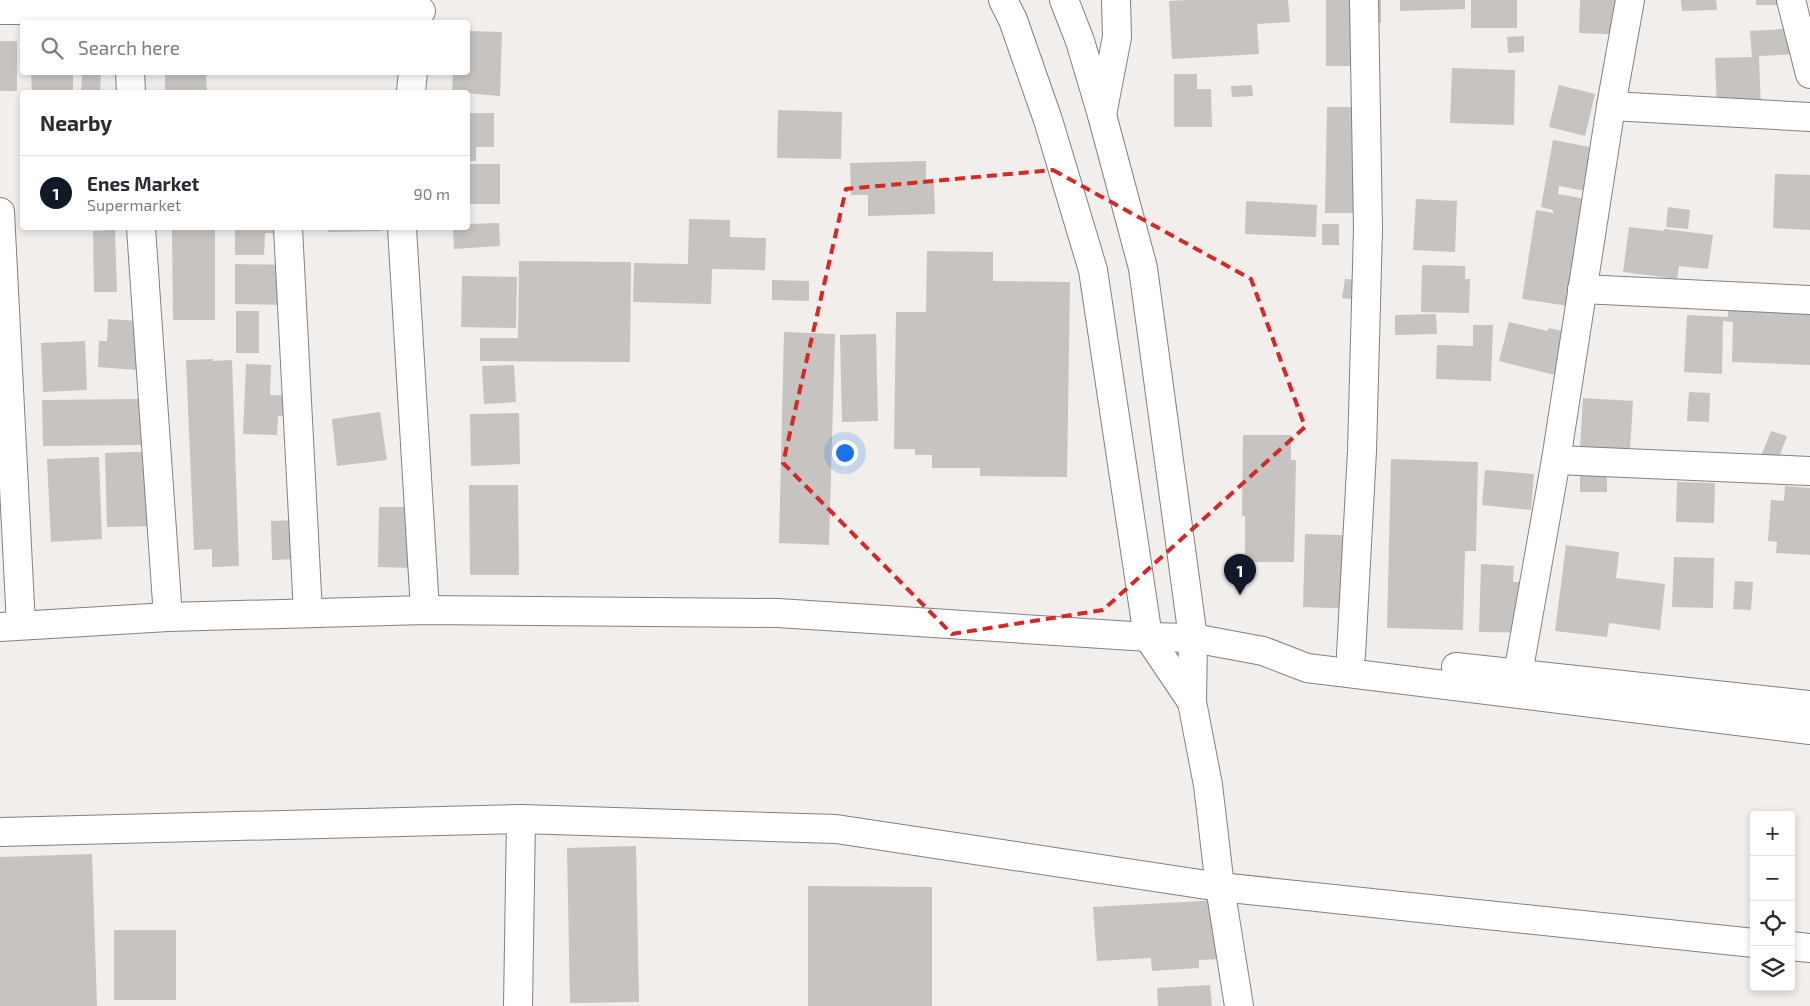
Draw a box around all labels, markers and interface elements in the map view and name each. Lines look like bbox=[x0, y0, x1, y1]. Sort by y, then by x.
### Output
search box bbox=[20, 20, 470, 75]
icon: search bbox=[38, 34, 66, 62]
text: Search here bbox=[78, 36, 180, 59]
text: Nearby bbox=[40, 110, 112, 135]
text: Enes Market bbox=[87, 172, 199, 195]
text: 1 bbox=[53, 184, 59, 203]
text: 90 m bbox=[414, 184, 450, 203]
text: Supermarket bbox=[87, 195, 181, 214]
your location bbox=[832, 440, 858, 466]
pin: 1 bbox=[1224, 554, 1256, 595]
map controls bbox=[1750, 811, 1795, 991]
button: + bbox=[1750, 811, 1795, 856]
button: − bbox=[1750, 856, 1795, 901]
button: locate bbox=[1750, 901, 1795, 946]
button: layers bbox=[1750, 946, 1795, 991]

